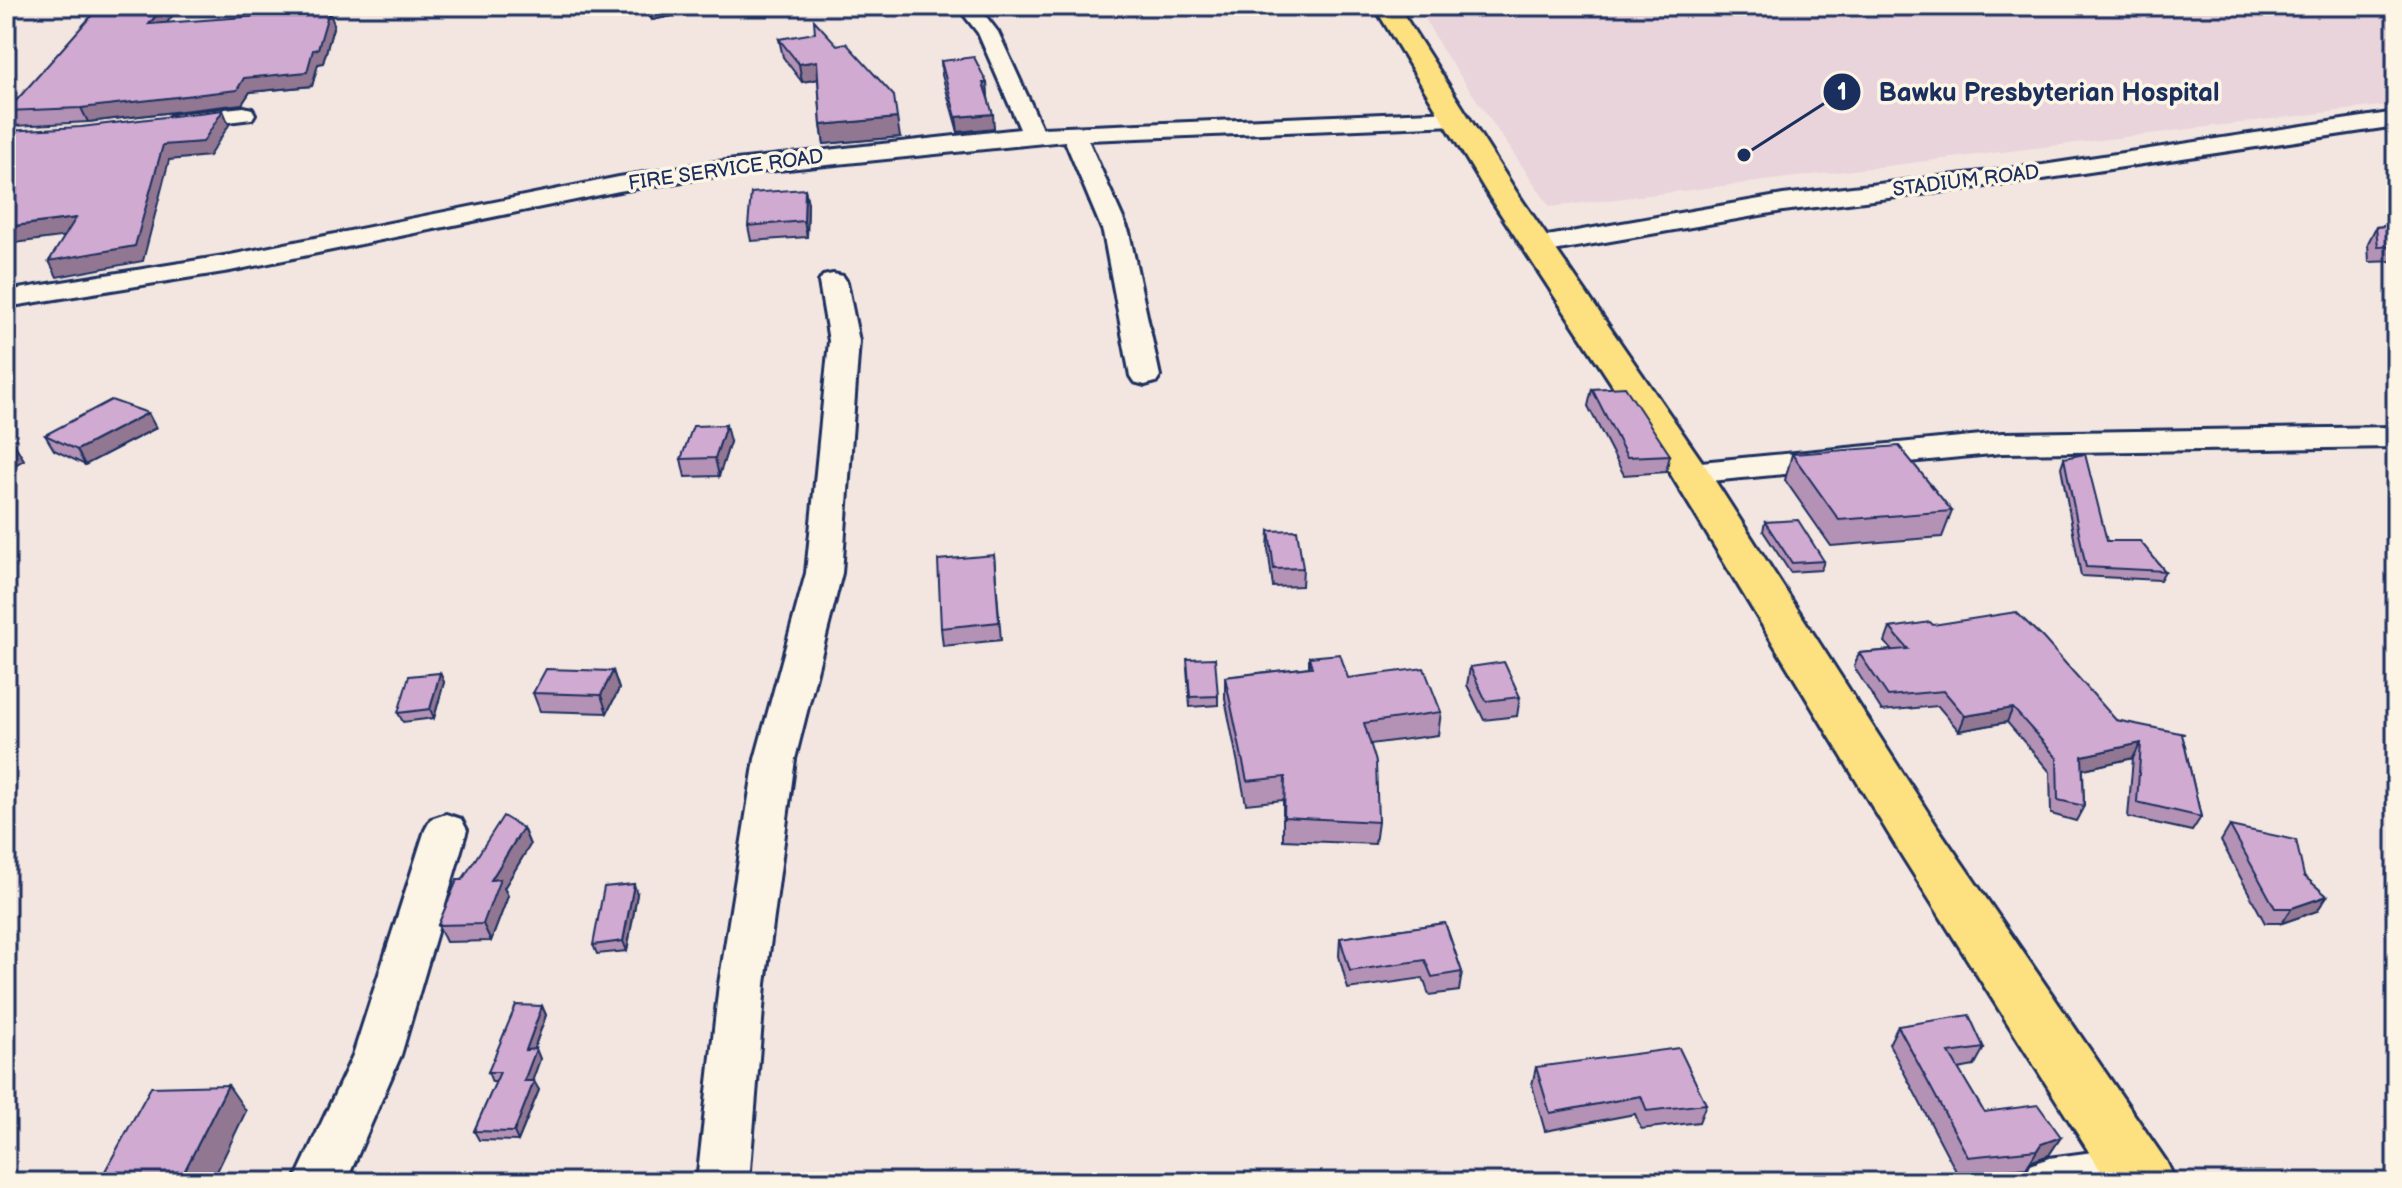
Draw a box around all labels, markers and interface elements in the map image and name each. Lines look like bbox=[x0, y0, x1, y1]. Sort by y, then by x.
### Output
callout: Bawku Presbyterian Hospital bbox=[1822, 67, 2235, 117]
text: 1 bbox=[1837, 78, 1847, 107]
text: Bawku Presbyterian Hospital bbox=[1879, 78, 2219, 109]
street label: FIRE SERVICE ROAD bbox=[627, 144, 825, 196]
street label: STADIUM ROAD bbox=[1891, 160, 2041, 202]

